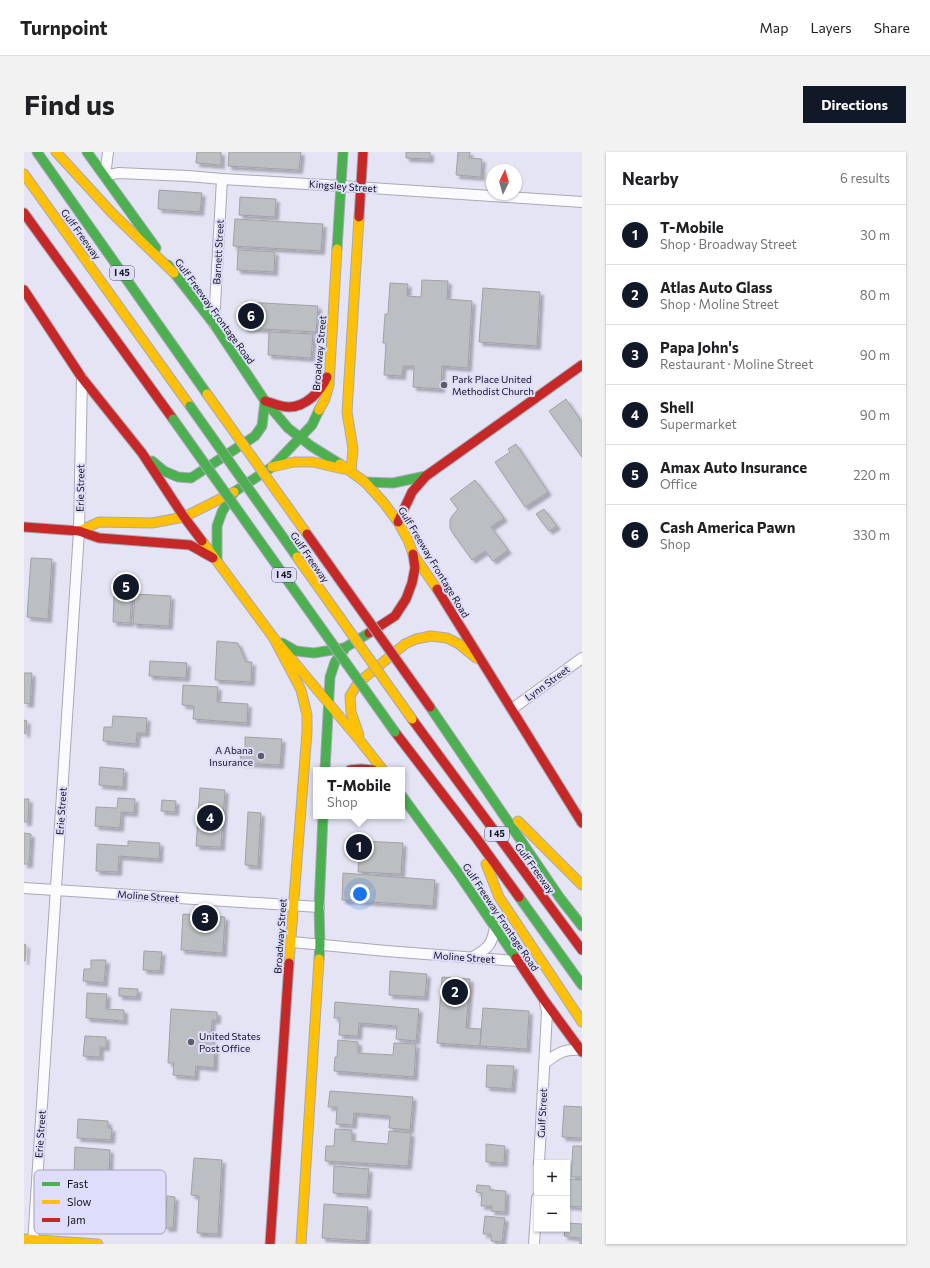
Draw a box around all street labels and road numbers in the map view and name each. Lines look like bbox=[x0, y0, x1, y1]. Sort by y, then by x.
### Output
street label: Kingsley Street bbox=[309, 178, 377, 194]
street label: Gulf Freeway bbox=[59, 206, 103, 262]
street label: Barnett Street bbox=[210, 219, 226, 285]
street label: Gulf Freeway Frontage Road bbox=[173, 256, 257, 366]
road number: I 45 bbox=[110, 266, 134, 280]
street label: Broadway Street bbox=[310, 315, 328, 391]
street label: Erie Street bbox=[74, 464, 86, 512]
street label: Gulf Freeway Frontage Road bbox=[396, 504, 472, 620]
street label: Gulf Freeway bbox=[288, 529, 332, 585]
road number: I 45 bbox=[272, 568, 296, 582]
street label: Lynn Street bbox=[522, 663, 572, 703]
street label: Erie Street bbox=[53, 787, 69, 835]
road number: I 45 bbox=[485, 827, 509, 841]
street label: Gulf Freeway bbox=[513, 840, 557, 896]
street label: Gulf Freeway Frontage Road bbox=[460, 861, 542, 973]
street label: Moline Street bbox=[117, 888, 179, 904]
street label: Broadway Street bbox=[271, 898, 289, 974]
street label: Moline Street bbox=[433, 949, 495, 965]
street label: Gulf Street bbox=[535, 1088, 549, 1138]
street label: Erie Street bbox=[32, 1110, 48, 1158]

